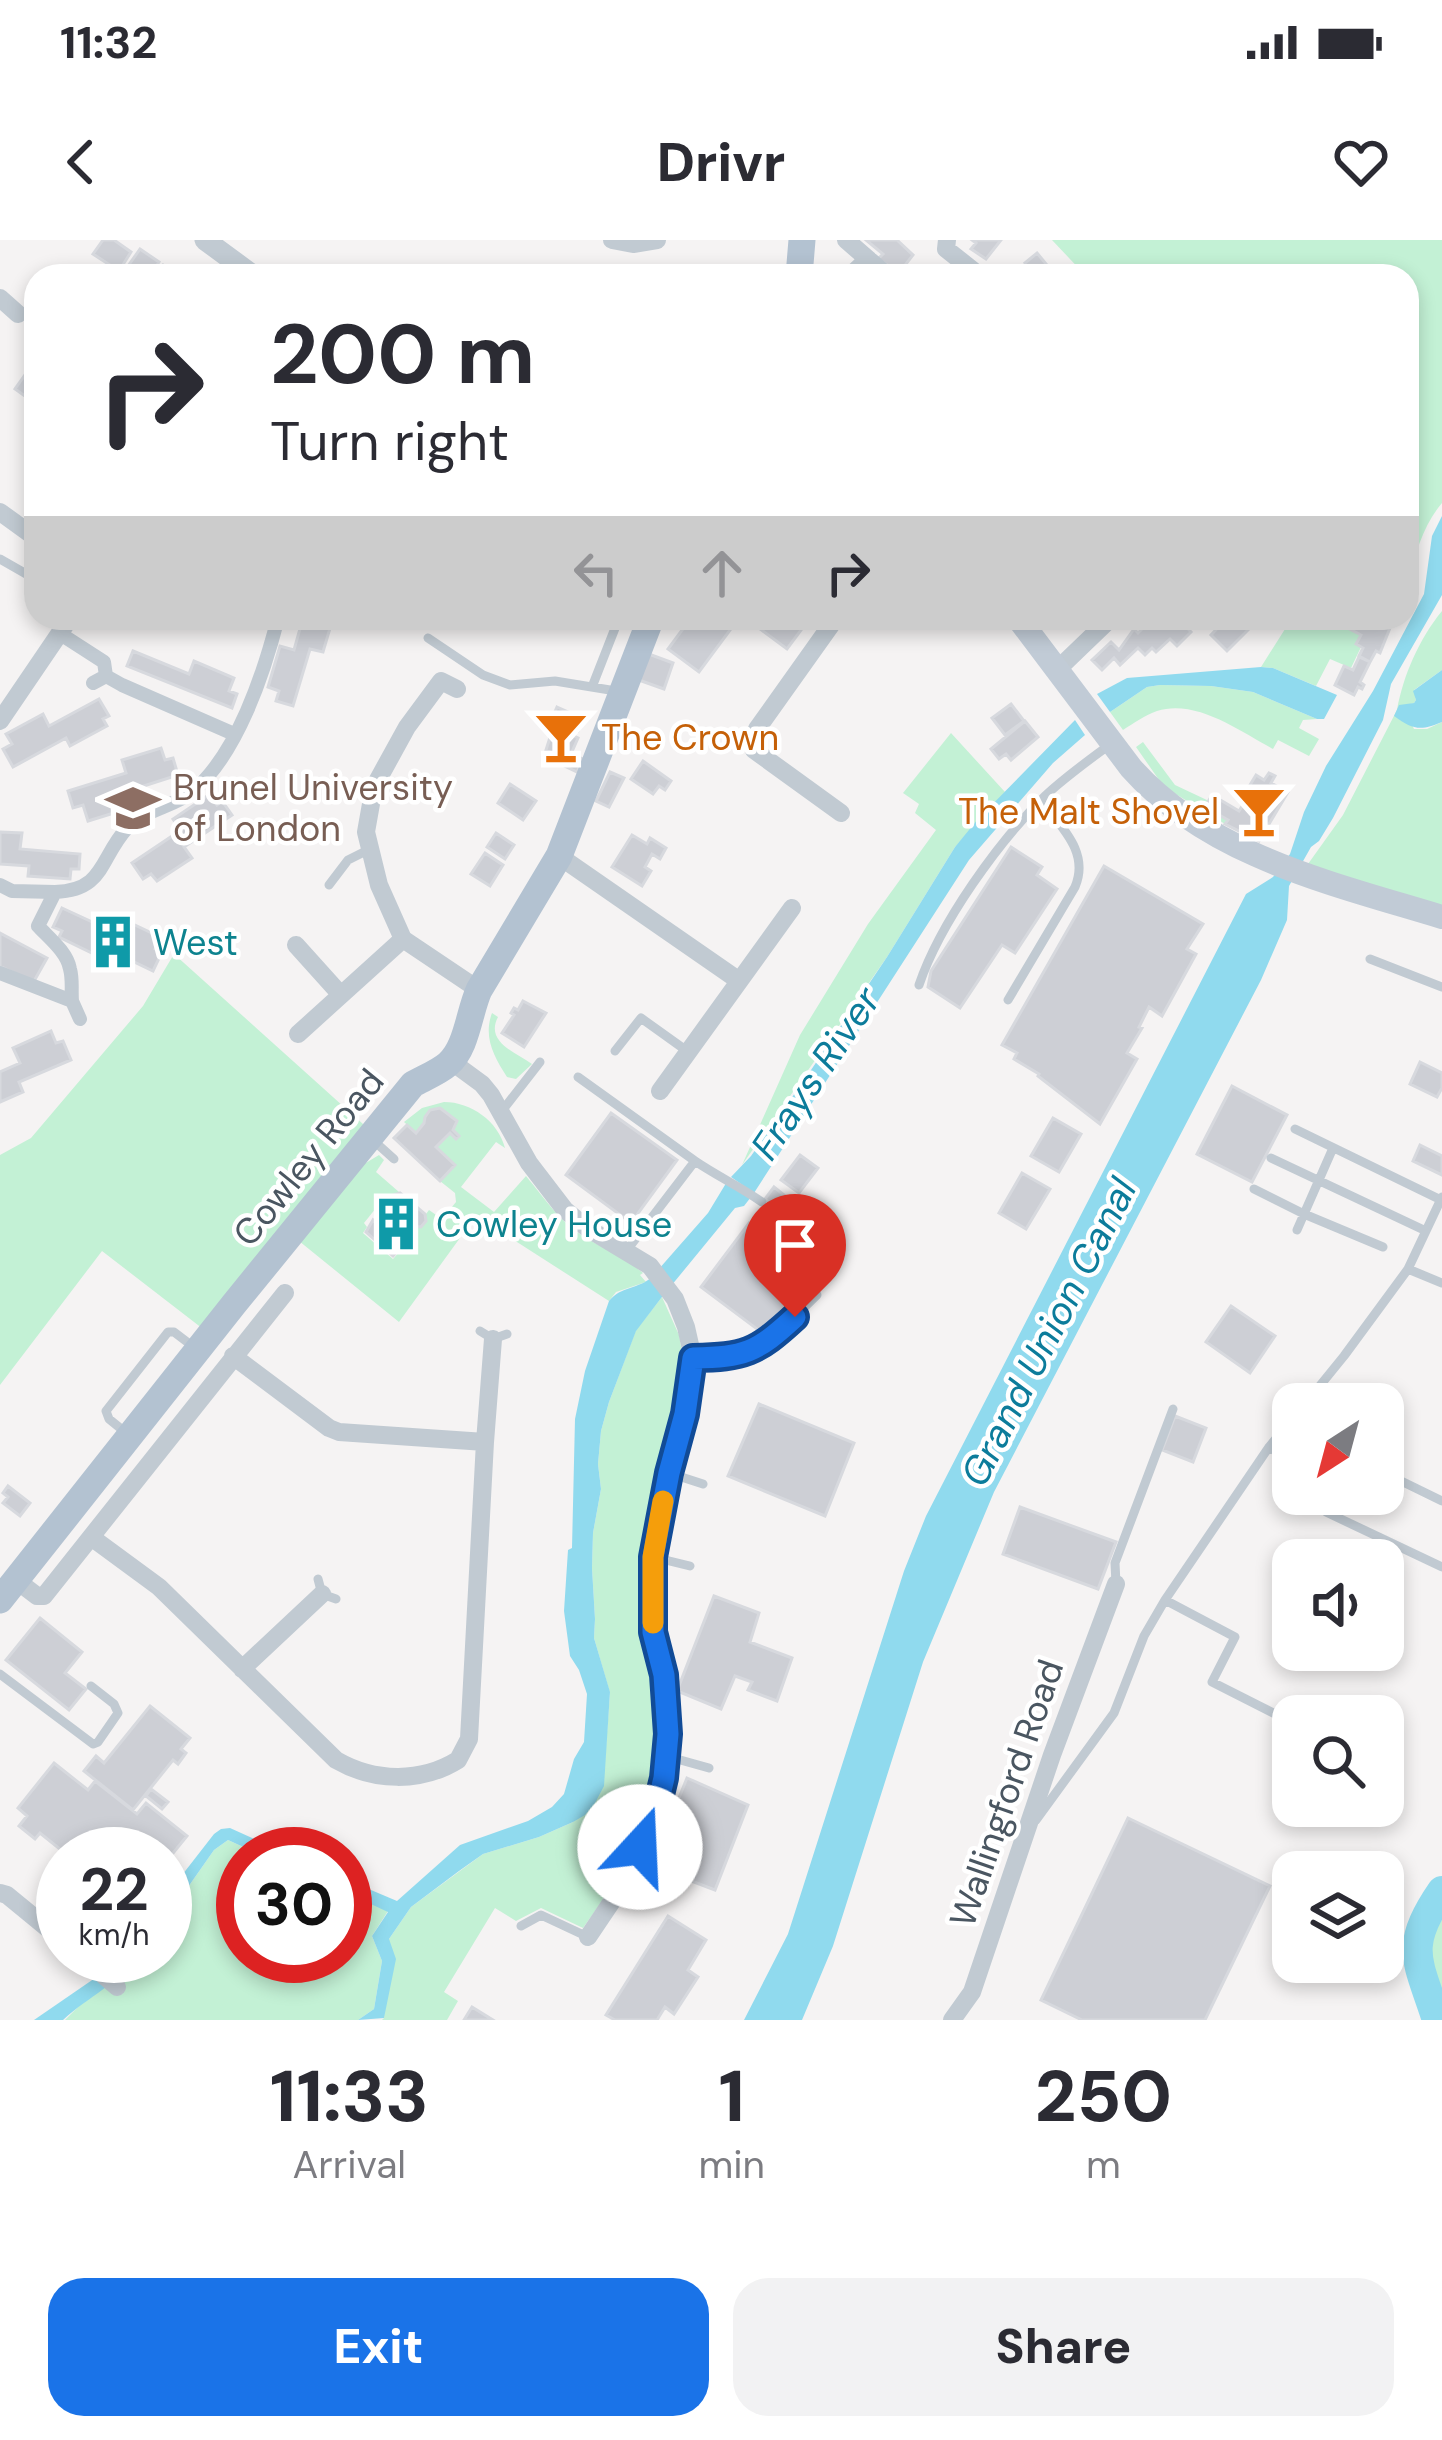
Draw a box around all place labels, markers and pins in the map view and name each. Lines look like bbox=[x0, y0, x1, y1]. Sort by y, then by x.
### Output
bar icon: The Crown bbox=[532, 708, 590, 766]
place label: The Crown bbox=[601, 714, 779, 761]
place label: Brunel University of London bbox=[173, 764, 453, 852]
school or university icon: Brunel University of London bbox=[104, 779, 162, 837]
bar icon: The Malt Shovel bbox=[1230, 782, 1288, 840]
place label: The Malt Shovel bbox=[958, 788, 1219, 835]
building icon: West bbox=[84, 913, 142, 971]
place label: West bbox=[153, 919, 238, 966]
pin bbox=[744, 1194, 846, 1317]
building icon: Cowley House bbox=[367, 1195, 425, 1253]
place label: Cowley House bbox=[436, 1201, 672, 1248]

